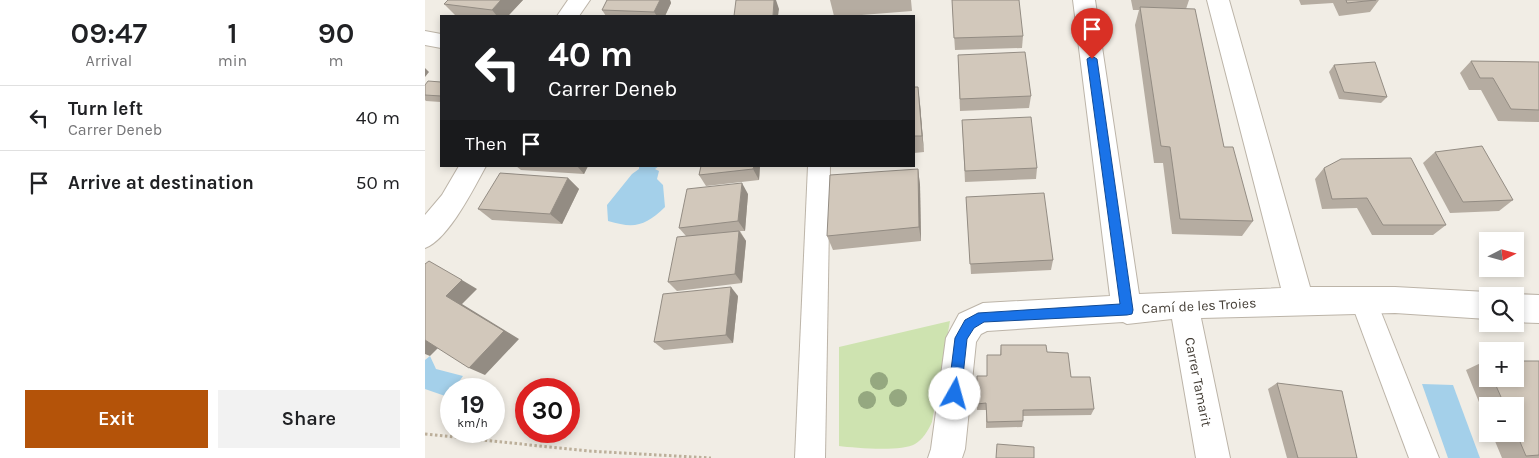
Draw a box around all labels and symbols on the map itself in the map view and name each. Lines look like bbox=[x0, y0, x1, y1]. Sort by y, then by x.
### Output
pin bbox=[1071, 8, 1113, 59]
north arrow bbox=[1479, 232, 1524, 278]
street label: Camí de les Troies bbox=[1141, 295, 1257, 317]
street label: Carrer Tamarit bbox=[1181, 336, 1215, 428]
position arrow bbox=[928, 367, 980, 419]
speed limit sign: 30 bbox=[515, 378, 580, 443]

